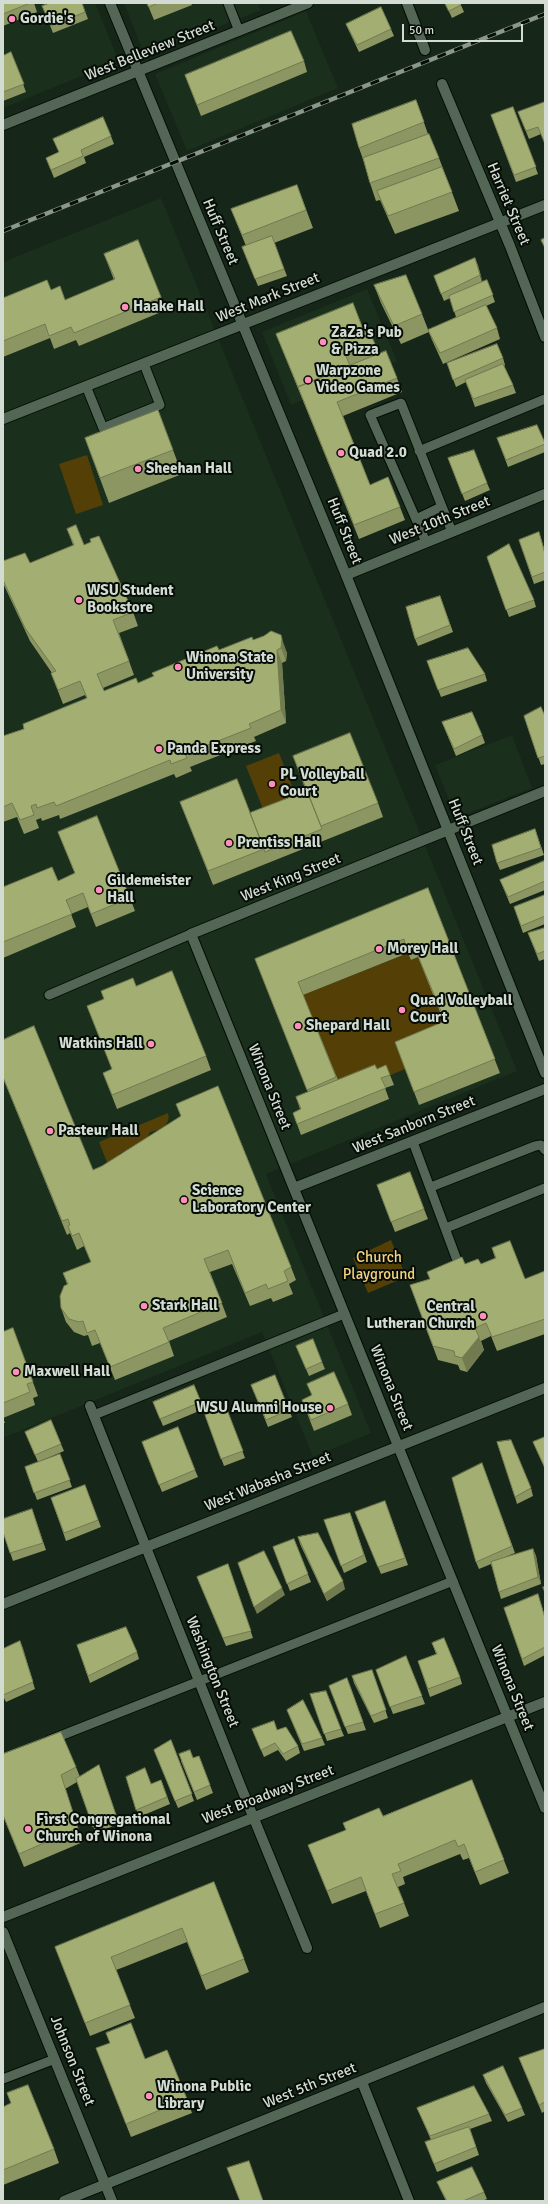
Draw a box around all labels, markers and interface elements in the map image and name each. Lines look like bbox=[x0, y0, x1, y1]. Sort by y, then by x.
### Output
place label: Gordie's bbox=[20, 10, 74, 28]
marker: Gordie's bbox=[7, 14, 17, 24]
scale bar bbox=[404, 16, 525, 42]
street label: West Belleview Street bbox=[82, 17, 218, 85]
text: 50 m bbox=[409, 23, 434, 38]
street label: Harriet Street bbox=[482, 160, 534, 248]
street label: Huff Street bbox=[198, 196, 242, 268]
street label: West Mark Street bbox=[214, 269, 322, 327]
place label: Haake Hall bbox=[133, 298, 204, 316]
marker: Haake Hall bbox=[120, 302, 130, 312]
place label: ZaZa's Pub & Pizza bbox=[331, 324, 402, 359]
marker: ZaZa's Pub & Pizza bbox=[318, 337, 328, 347]
place label: Warpzone Video Games bbox=[316, 362, 400, 397]
marker: Warpzone Video Games bbox=[303, 375, 313, 385]
place label: Quad 2.0 bbox=[349, 444, 407, 462]
marker: Quad 2.0 bbox=[336, 448, 346, 458]
place label: Sheehan Hall bbox=[146, 460, 232, 478]
marker: Sheehan Hall bbox=[133, 464, 143, 474]
street label: West 10th Street bbox=[387, 493, 493, 549]
street label: Huff Street bbox=[322, 495, 366, 567]
place label: WSU Student Bookstore bbox=[87, 582, 174, 617]
marker: WSU Student Bookstore bbox=[74, 595, 84, 605]
place label: Winona State University bbox=[186, 649, 274, 684]
marker: Winona State University bbox=[173, 662, 183, 672]
place label: Panda Express bbox=[167, 740, 261, 758]
marker: Panda Express bbox=[154, 744, 164, 754]
place label: PL Volleyball Court bbox=[280, 766, 365, 801]
marker: PL Volleyball Court bbox=[267, 779, 277, 789]
street label: Huff Street bbox=[443, 796, 487, 868]
place label: Prentiss Hall bbox=[237, 834, 321, 852]
marker: Prentiss Hall bbox=[224, 838, 234, 848]
street label: West King Street bbox=[238, 850, 344, 906]
place label: Gildemeister Hall bbox=[107, 872, 191, 907]
marker: Gildemeister Hall bbox=[94, 885, 104, 895]
place label: Morey Hall bbox=[387, 940, 458, 958]
marker: Morey Hall bbox=[374, 944, 384, 954]
place label: Quad Volleyball Court bbox=[410, 992, 512, 1027]
marker: Quad Volleyball Court bbox=[397, 1005, 407, 1015]
place label: Shepard Hall bbox=[306, 1017, 390, 1035]
marker: Shepard Hall bbox=[293, 1021, 303, 1031]
place label: Watkins Hall bbox=[59, 1035, 143, 1053]
marker: Watkins Hall bbox=[146, 1039, 156, 1049]
street label: Winona Street bbox=[244, 1041, 294, 1133]
street label: West Sanborn Street bbox=[350, 1092, 478, 1158]
place label: Pasteur Hall bbox=[58, 1122, 139, 1140]
marker: Pasteur Hall bbox=[45, 1126, 55, 1136]
place label: Science Laboratory Center bbox=[192, 1182, 311, 1217]
marker: Science Laboratory Center bbox=[179, 1195, 189, 1205]
park label: Church Playground bbox=[343, 1249, 415, 1284]
place label: Stark Hall bbox=[152, 1297, 218, 1315]
place label: Central Lutheran Church bbox=[366, 1298, 475, 1333]
marker: Stark Hall bbox=[139, 1301, 149, 1311]
marker: Central Lutheran Church bbox=[478, 1311, 488, 1321]
street label: Winona Street bbox=[366, 1342, 416, 1434]
place label: Maxwell Hall bbox=[24, 1363, 110, 1381]
marker: Maxwell Hall bbox=[11, 1367, 21, 1377]
place label: WSU Alumni House bbox=[196, 1399, 322, 1417]
marker: WSU Alumni House bbox=[325, 1403, 335, 1413]
street label: West Wabasha Street bbox=[202, 1448, 334, 1516]
street label: Washington Street bbox=[182, 1614, 242, 1730]
street label: Winona Street bbox=[487, 1642, 537, 1734]
street label: West Broadway Street bbox=[200, 1762, 336, 1828]
place label: First Congregational Church of Winona bbox=[36, 1811, 170, 1846]
marker: First Congregational Church of Winona bbox=[23, 1824, 33, 1834]
street label: Johnson Street bbox=[46, 2013, 98, 2109]
street label: West 5th Street bbox=[261, 2059, 359, 2113]
place label: Winona Public Library bbox=[157, 2078, 251, 2113]
marker: Winona Public Library bbox=[144, 2091, 154, 2101]

